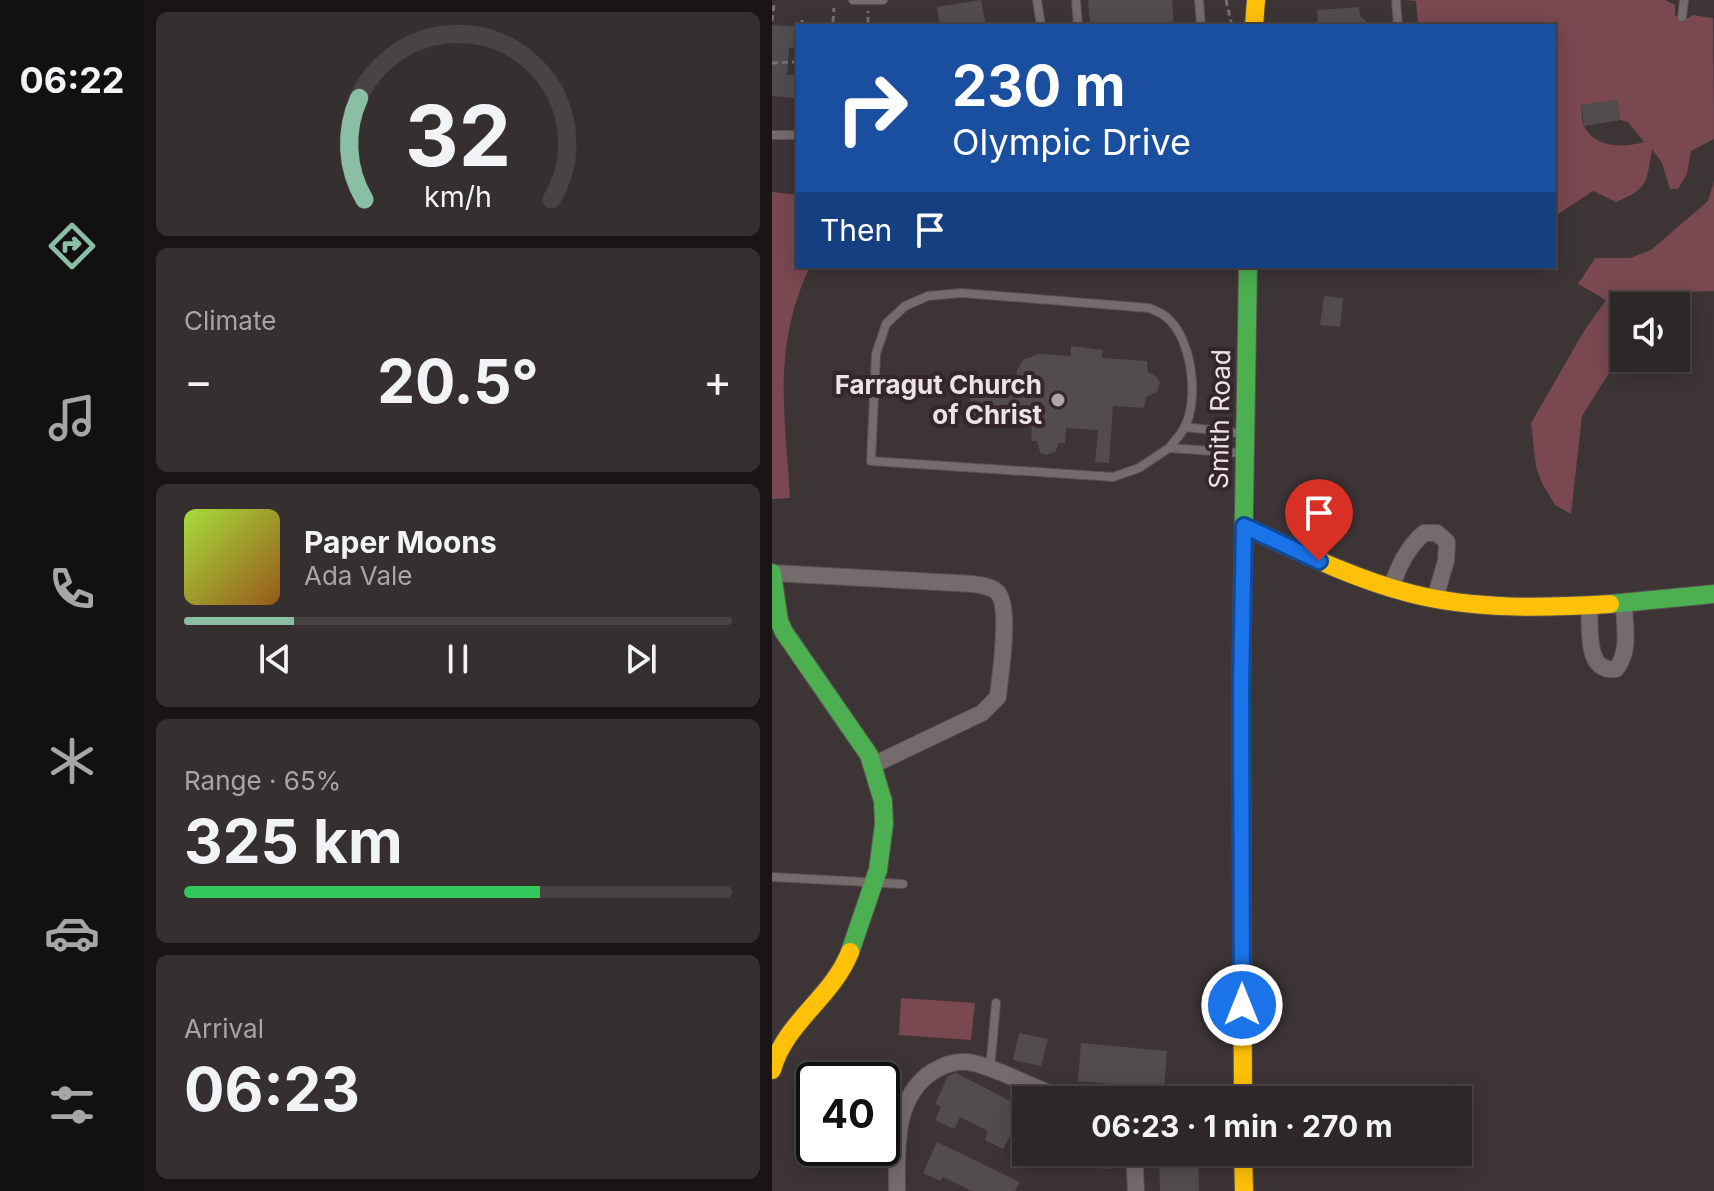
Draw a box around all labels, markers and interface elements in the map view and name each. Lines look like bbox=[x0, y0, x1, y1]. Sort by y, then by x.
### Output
text: 230 m bbox=[952, 52, 1126, 120]
icon: right bbox=[820, 56, 924, 160]
text: 06:22 bbox=[19, 58, 125, 102]
text: 32 bbox=[405, 84, 511, 185]
text: Olympic Drive bbox=[952, 120, 1191, 164]
text: km/h bbox=[424, 179, 492, 214]
icon: arrive bbox=[908, 208, 952, 252]
text: Then bbox=[820, 212, 892, 248]
icon: directions bbox=[44, 218, 100, 274]
map controls bbox=[1610, 292, 1690, 372]
button: sound bbox=[1610, 292, 1690, 372]
text: Climate bbox=[184, 305, 276, 336]
text: 20.5° bbox=[377, 345, 539, 417]
street label: Smith Road bbox=[1203, 349, 1236, 489]
text: − bbox=[184, 354, 213, 408]
text: + bbox=[703, 354, 732, 408]
place label: Farragut Church of Christ bbox=[835, 369, 1042, 430]
icon: music bbox=[44, 390, 100, 446]
marker: Farragut Church of Christ bbox=[1049, 391, 1067, 409]
pin bbox=[1285, 479, 1353, 561]
icon: arrive bbox=[1297, 491, 1341, 535]
text: Paper Moons bbox=[304, 524, 497, 560]
text: Ada Vale bbox=[304, 560, 412, 591]
icon: phone bbox=[44, 561, 100, 617]
icon: previous bbox=[253, 637, 297, 681]
icon: pause bbox=[436, 637, 480, 681]
icon: next bbox=[619, 637, 663, 681]
icon: climate bbox=[44, 733, 100, 789]
text: Range · 65% bbox=[184, 765, 341, 796]
text: 325 km bbox=[184, 805, 403, 877]
icon: car bbox=[44, 905, 100, 961]
position arrow bbox=[1200, 963, 1284, 1047]
text: Arrival bbox=[184, 1013, 264, 1044]
text: 06:23 bbox=[184, 1053, 360, 1125]
speed limit sign: 40 bbox=[796, 1062, 900, 1166]
icon: filters bbox=[44, 1077, 100, 1133]
text: 06:23 · 1 min · 270 m bbox=[1091, 1108, 1393, 1144]

